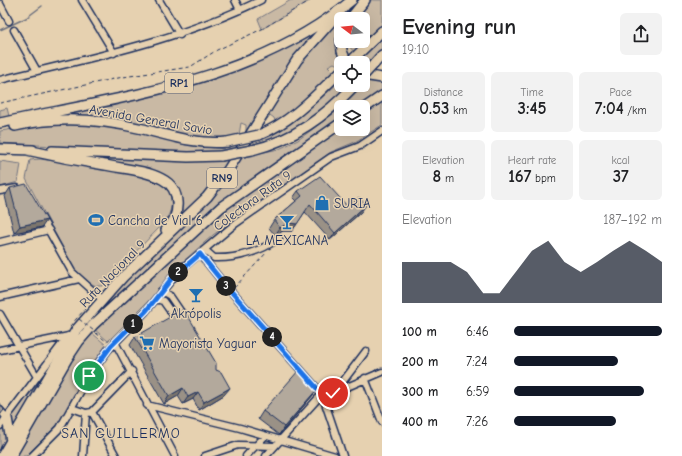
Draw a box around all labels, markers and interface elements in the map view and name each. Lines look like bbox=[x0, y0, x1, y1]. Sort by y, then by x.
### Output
north arrow bbox=[334, 12, 370, 48]
map controls bbox=[334, 12, 370, 136]
button: share bbox=[620, 13, 662, 55]
text: Evening run bbox=[402, 14, 516, 40]
text: 19:10 bbox=[402, 42, 429, 57]
button: locate bbox=[334, 56, 370, 92]
road number: RP1 bbox=[165, 73, 193, 93]
text: Distance bbox=[424, 86, 463, 99]
text: Time bbox=[521, 86, 543, 99]
text: Pace bbox=[610, 86, 632, 99]
text: 0.53 bbox=[419, 99, 449, 118]
text: 3:45 bbox=[518, 99, 546, 118]
text: 7:04 bbox=[595, 99, 624, 118]
button: layers bbox=[334, 100, 370, 136]
street label: Avenida General Savio bbox=[88, 101, 214, 138]
text: km bbox=[449, 104, 467, 117]
text: /km bbox=[624, 104, 647, 117]
text: Elevation bbox=[422, 154, 464, 167]
text: Heart rate bbox=[508, 154, 556, 167]
text: kcal bbox=[611, 154, 630, 167]
street label: Colectora Ruta 9 bbox=[211, 167, 294, 234]
text: 8 bbox=[433, 167, 441, 186]
text: 167 bbox=[508, 167, 531, 186]
text: 37 bbox=[613, 167, 629, 186]
road number: RN9 bbox=[207, 168, 237, 188]
text: m bbox=[441, 172, 454, 185]
text: bpm bbox=[531, 172, 556, 185]
shop icon: SURIA bbox=[313, 194, 331, 212]
place label: SURIA bbox=[334, 196, 371, 211]
sports icon: Cancha de Vial 6 bbox=[87, 211, 105, 229]
text: Elevation bbox=[402, 212, 452, 227]
text: 187–192 m bbox=[603, 212, 662, 227]
place label: Cancha de Vial 6 bbox=[108, 213, 203, 228]
bar icon: LA MEXICANA bbox=[278, 213, 296, 231]
place label: LA MEXICANA bbox=[246, 233, 329, 248]
street label: Ruta Nacional 9 bbox=[76, 236, 148, 310]
pin: 2 bbox=[168, 262, 188, 282]
text: 2 bbox=[175, 265, 181, 278]
pin: 3 bbox=[216, 276, 236, 296]
text: 3 bbox=[223, 279, 229, 292]
bar icon: Akrópolis bbox=[187, 286, 205, 304]
place label: Akrópolis bbox=[171, 306, 221, 321]
pin: 1 bbox=[123, 314, 143, 334]
text: 1 bbox=[131, 317, 135, 330]
text: 100 m bbox=[402, 324, 437, 339]
text: 6:46 bbox=[466, 324, 489, 339]
pin: 4 bbox=[262, 327, 282, 347]
text: 4 bbox=[269, 330, 275, 343]
supermarket icon: Mayorista Yaguar bbox=[138, 334, 156, 352]
place label: Mayorista Yaguar bbox=[159, 336, 257, 351]
text: 200 m bbox=[402, 354, 438, 369]
text: 7:24 bbox=[466, 354, 488, 369]
pin bbox=[72, 359, 106, 393]
icon: arrive bbox=[78, 365, 100, 387]
pin bbox=[316, 376, 350, 410]
icon: check bbox=[322, 382, 344, 404]
text: 300 m bbox=[402, 384, 438, 399]
text: 6:59 bbox=[466, 384, 489, 399]
text: 400 m bbox=[402, 414, 438, 429]
text: 7:26 bbox=[466, 414, 488, 429]
district label: SAN GUILLERMO bbox=[61, 425, 181, 442]

